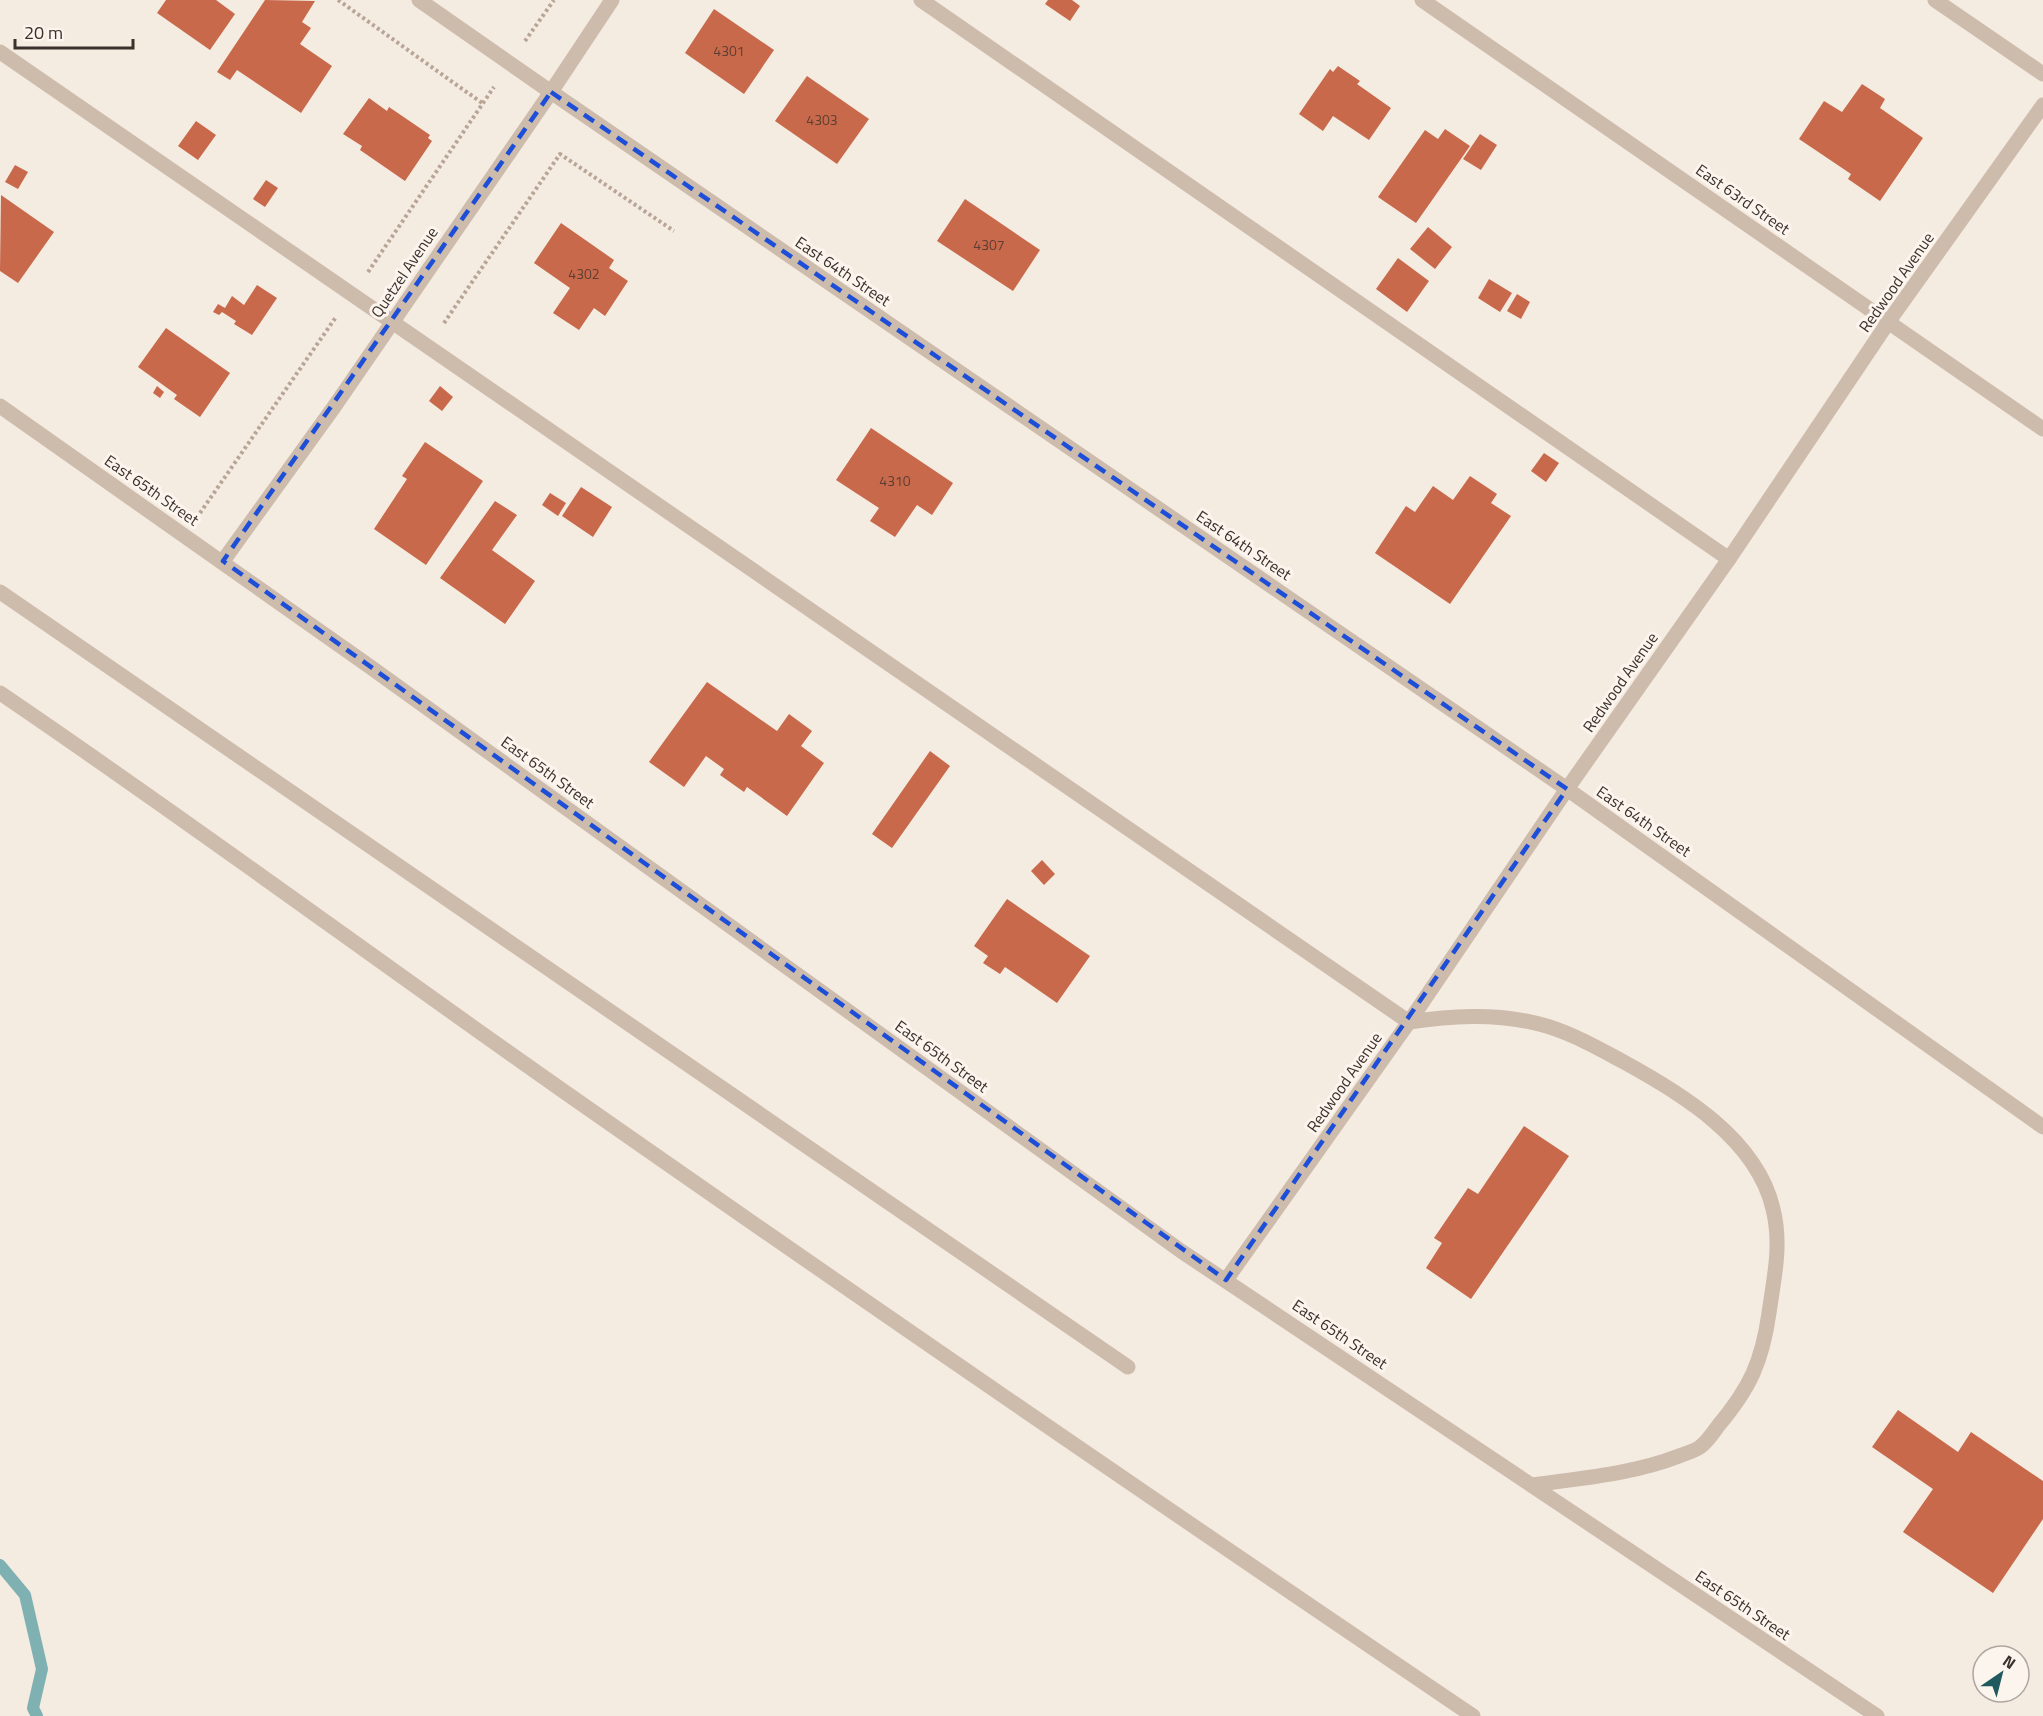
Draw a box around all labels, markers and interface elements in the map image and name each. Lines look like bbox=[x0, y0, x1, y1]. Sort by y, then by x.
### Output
scale bar bbox=[15, 12, 134, 50]
text: 20 m bbox=[24, 19, 63, 46]
house number: 4301 bbox=[713, 40, 745, 61]
house number: 4303 bbox=[806, 109, 838, 130]
street label: East 63rd Street bbox=[1691, 158, 1795, 241]
street label: Quetzel Avenue bbox=[365, 222, 443, 322]
street label: Redwood Avenue bbox=[1853, 227, 1939, 337]
street label: East 64th Street bbox=[791, 230, 896, 312]
house number: 4307 bbox=[973, 234, 1005, 255]
house number: 4302 bbox=[568, 263, 600, 284]
street label: East 65th Street bbox=[100, 449, 204, 532]
house number: 4310 bbox=[879, 470, 911, 491]
street label: East 64th Street bbox=[1192, 504, 1297, 586]
street label: Redwood Avenue bbox=[1577, 627, 1663, 737]
street label: East 65th Street bbox=[496, 730, 600, 814]
street label: East 64th Street bbox=[1592, 780, 1696, 863]
street label: East 65th Street bbox=[890, 1014, 994, 1098]
street label: Redwood Avenue bbox=[1301, 1027, 1387, 1137]
street label: East 65th Street bbox=[1288, 1293, 1393, 1375]
street label: East 65th Street bbox=[1691, 1564, 1796, 1646]
north arrow bbox=[1971, 1644, 2031, 1704]
text: N bbox=[1998, 1649, 2021, 1675]

